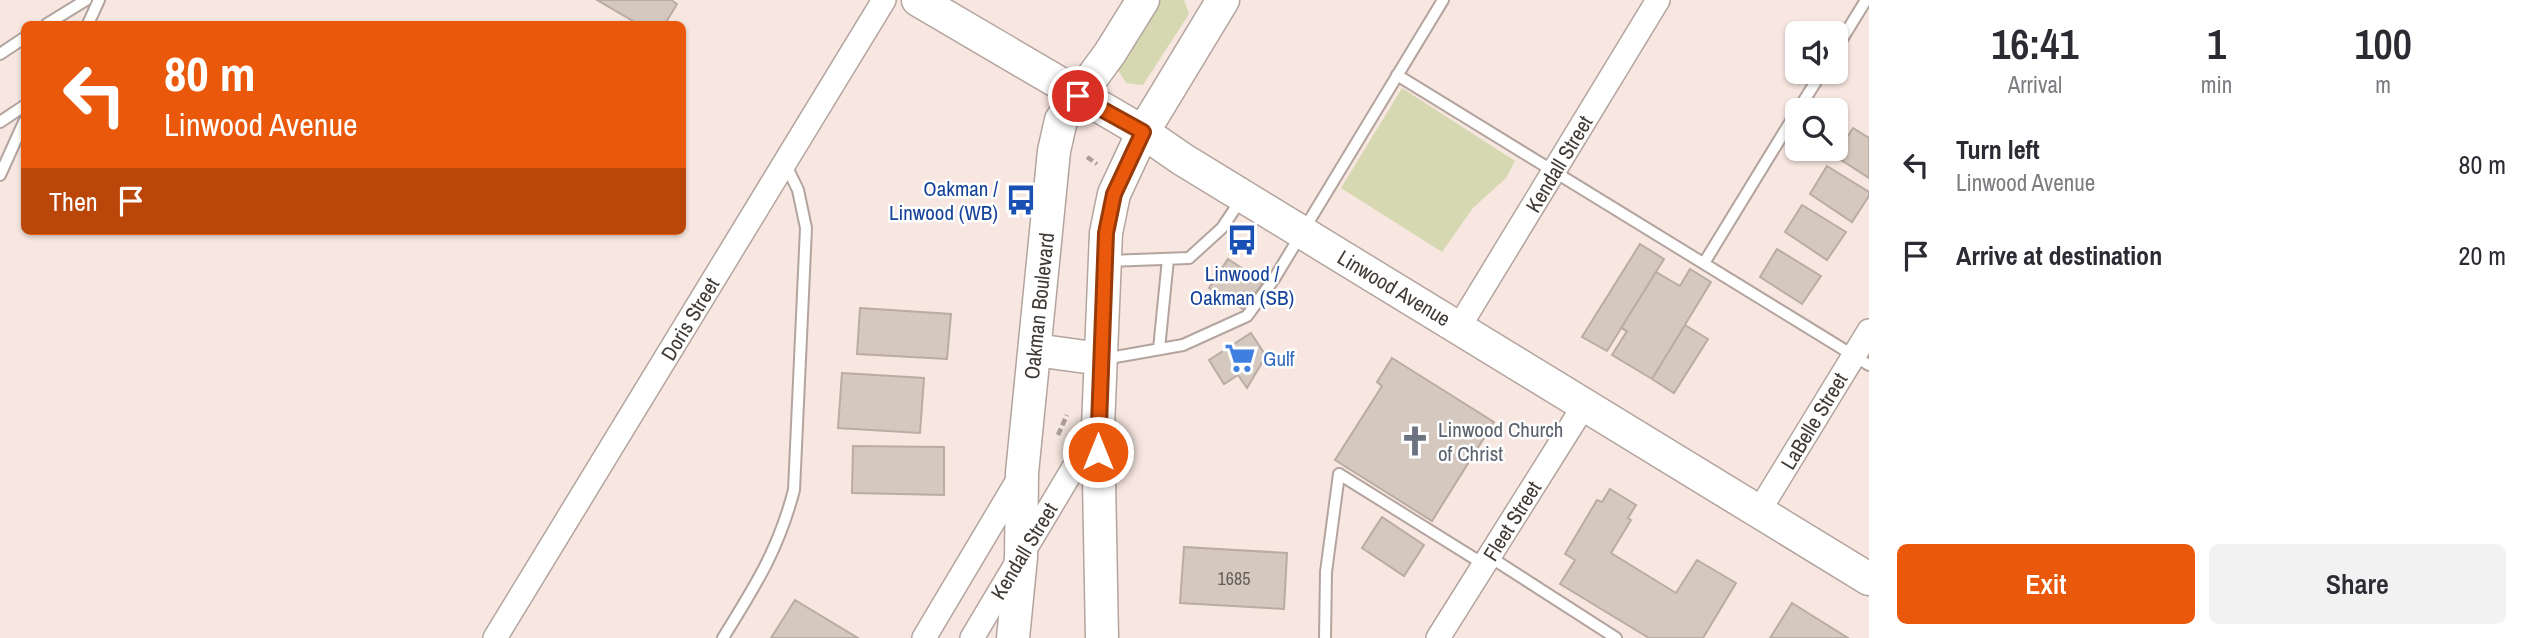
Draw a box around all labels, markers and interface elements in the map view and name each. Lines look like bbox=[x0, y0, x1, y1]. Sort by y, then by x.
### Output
text: 16:41 bbox=[1991, 16, 2079, 72]
text: 1 bbox=[2207, 16, 2226, 72]
text: 100 bbox=[2354, 16, 2412, 72]
map controls bbox=[1785, 21, 1848, 161]
button: sound bbox=[1785, 21, 1848, 84]
text: 80 m bbox=[164, 40, 256, 106]
icon: left bbox=[49, 49, 140, 140]
pin bbox=[1048, 66, 1108, 126]
text: Arrival bbox=[2008, 69, 2062, 100]
text: min bbox=[2201, 69, 2232, 100]
text: m bbox=[2375, 69, 2391, 100]
icon: arrive bbox=[1059, 77, 1097, 115]
button: search bbox=[1785, 98, 1848, 161]
text: Linwood Avenue bbox=[164, 103, 358, 146]
street label: Kendall Street bbox=[1519, 110, 1599, 218]
text: Turn left bbox=[1956, 132, 2040, 167]
icon: left bbox=[1897, 146, 1935, 184]
text: 80 m bbox=[2459, 147, 2506, 182]
text: Linwood Avenue bbox=[1956, 167, 2095, 198]
place label: Oakman / Linwood (WB) bbox=[889, 174, 998, 227]
icon: arrive bbox=[112, 182, 150, 220]
bus stop icon: Oakman / Linwood (WB) bbox=[1004, 183, 1038, 217]
text: Then bbox=[49, 184, 98, 219]
bus stop icon: Linwood / Oakman (SB) bbox=[1225, 223, 1259, 257]
street label: Oakman Boulevard bbox=[1017, 231, 1061, 381]
icon: arrive bbox=[1897, 237, 1935, 275]
text: Arrive at destination bbox=[1956, 238, 2162, 273]
text: 20 m bbox=[2459, 238, 2506, 273]
street label: Linwood Avenue bbox=[1332, 243, 1456, 333]
place label: Linwood / Oakman (SB) bbox=[1190, 259, 1294, 312]
street label: Doris Street bbox=[654, 272, 726, 366]
supermarket icon: Gulf bbox=[1223, 341, 1257, 375]
place label: Gulf bbox=[1263, 344, 1295, 373]
street label: LaBelle Street bbox=[1774, 367, 1854, 475]
position arrow bbox=[1061, 415, 1135, 489]
place label: Linwood Church of Christ bbox=[1438, 415, 1563, 468]
church icon: Linwood Church of Christ bbox=[1398, 424, 1432, 458]
street label: Fleet Street bbox=[1476, 475, 1548, 566]
street label: Kendall Street bbox=[984, 497, 1064, 605]
button: Exit bbox=[1897, 544, 2195, 624]
button: Share bbox=[2209, 544, 2506, 624]
house number: 1685 bbox=[1218, 566, 1250, 591]

